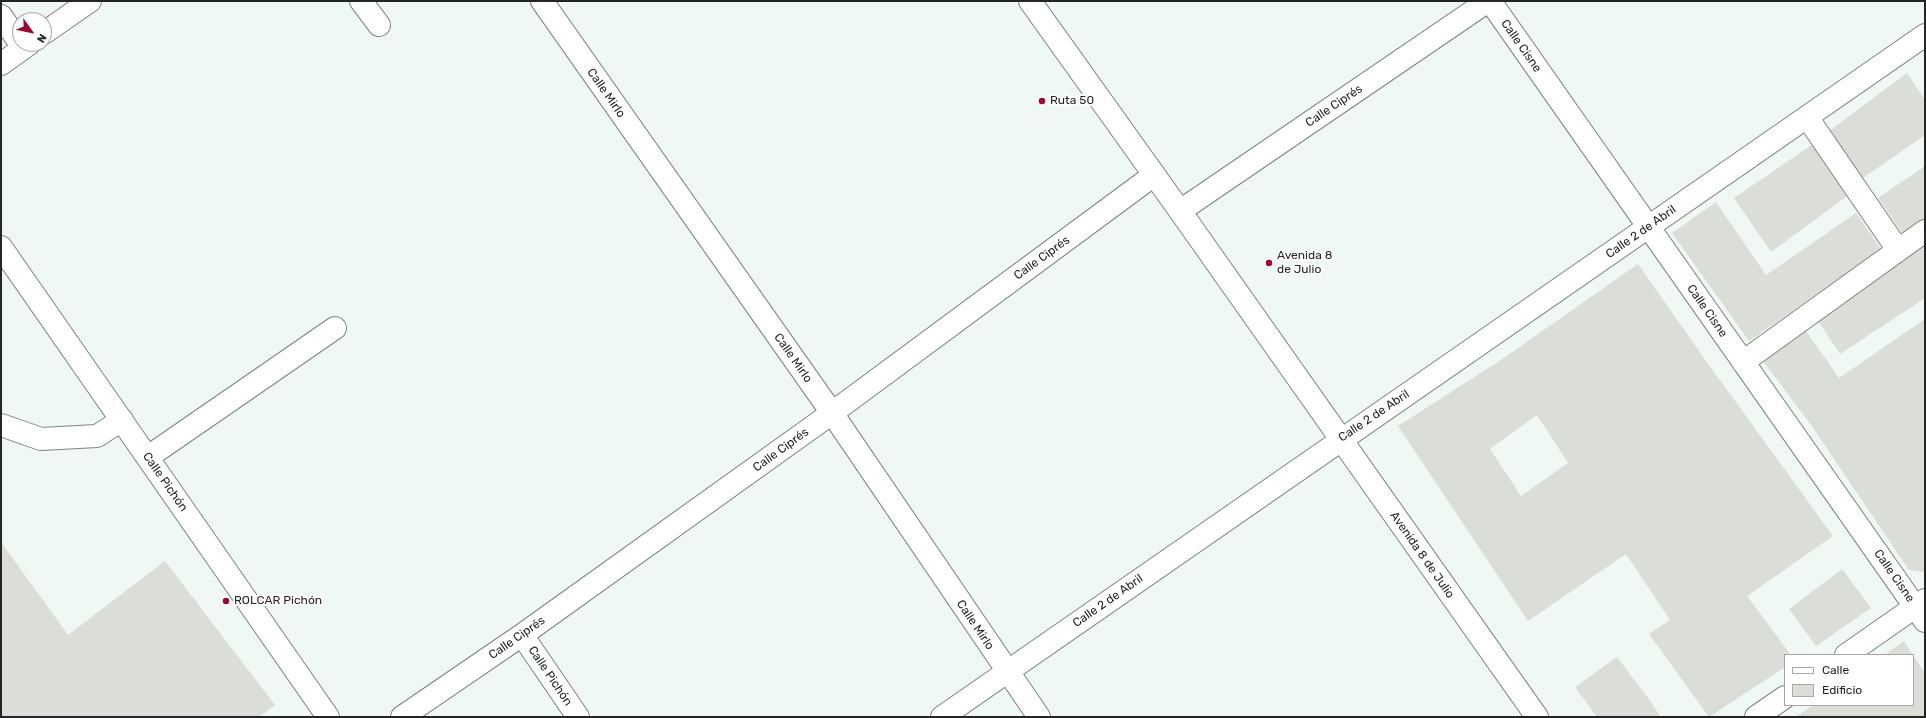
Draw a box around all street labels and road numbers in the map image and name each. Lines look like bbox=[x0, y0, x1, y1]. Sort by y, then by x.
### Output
street label: Calle Cisne bbox=[1498, 17, 1544, 75]
street label: Calle Mirlo bbox=[584, 66, 628, 120]
street label: Calle Ciprés bbox=[1303, 82, 1365, 130]
street label: Calle 2 de Abril bbox=[1603, 202, 1679, 262]
street label: Calle Ciprés bbox=[1011, 233, 1073, 283]
street label: Calle Cisne bbox=[1684, 282, 1730, 340]
street label: Calle Mirlo bbox=[771, 331, 815, 385]
street label: Calle 2 de Abril bbox=[1336, 387, 1412, 445]
street label: Calle Ciprés bbox=[750, 425, 812, 475]
street label: Calle Pichón bbox=[139, 450, 191, 514]
street label: Avenida 8 de Julio bbox=[1387, 509, 1457, 601]
street label: Calle Cisne bbox=[1871, 547, 1917, 605]
street label: Calle 2 de Abril bbox=[1070, 571, 1146, 631]
street label: Calle Mirlo bbox=[953, 597, 997, 653]
street label: Calle Ciprés bbox=[486, 613, 548, 663]
street label: Calle Pichón bbox=[525, 643, 575, 709]

